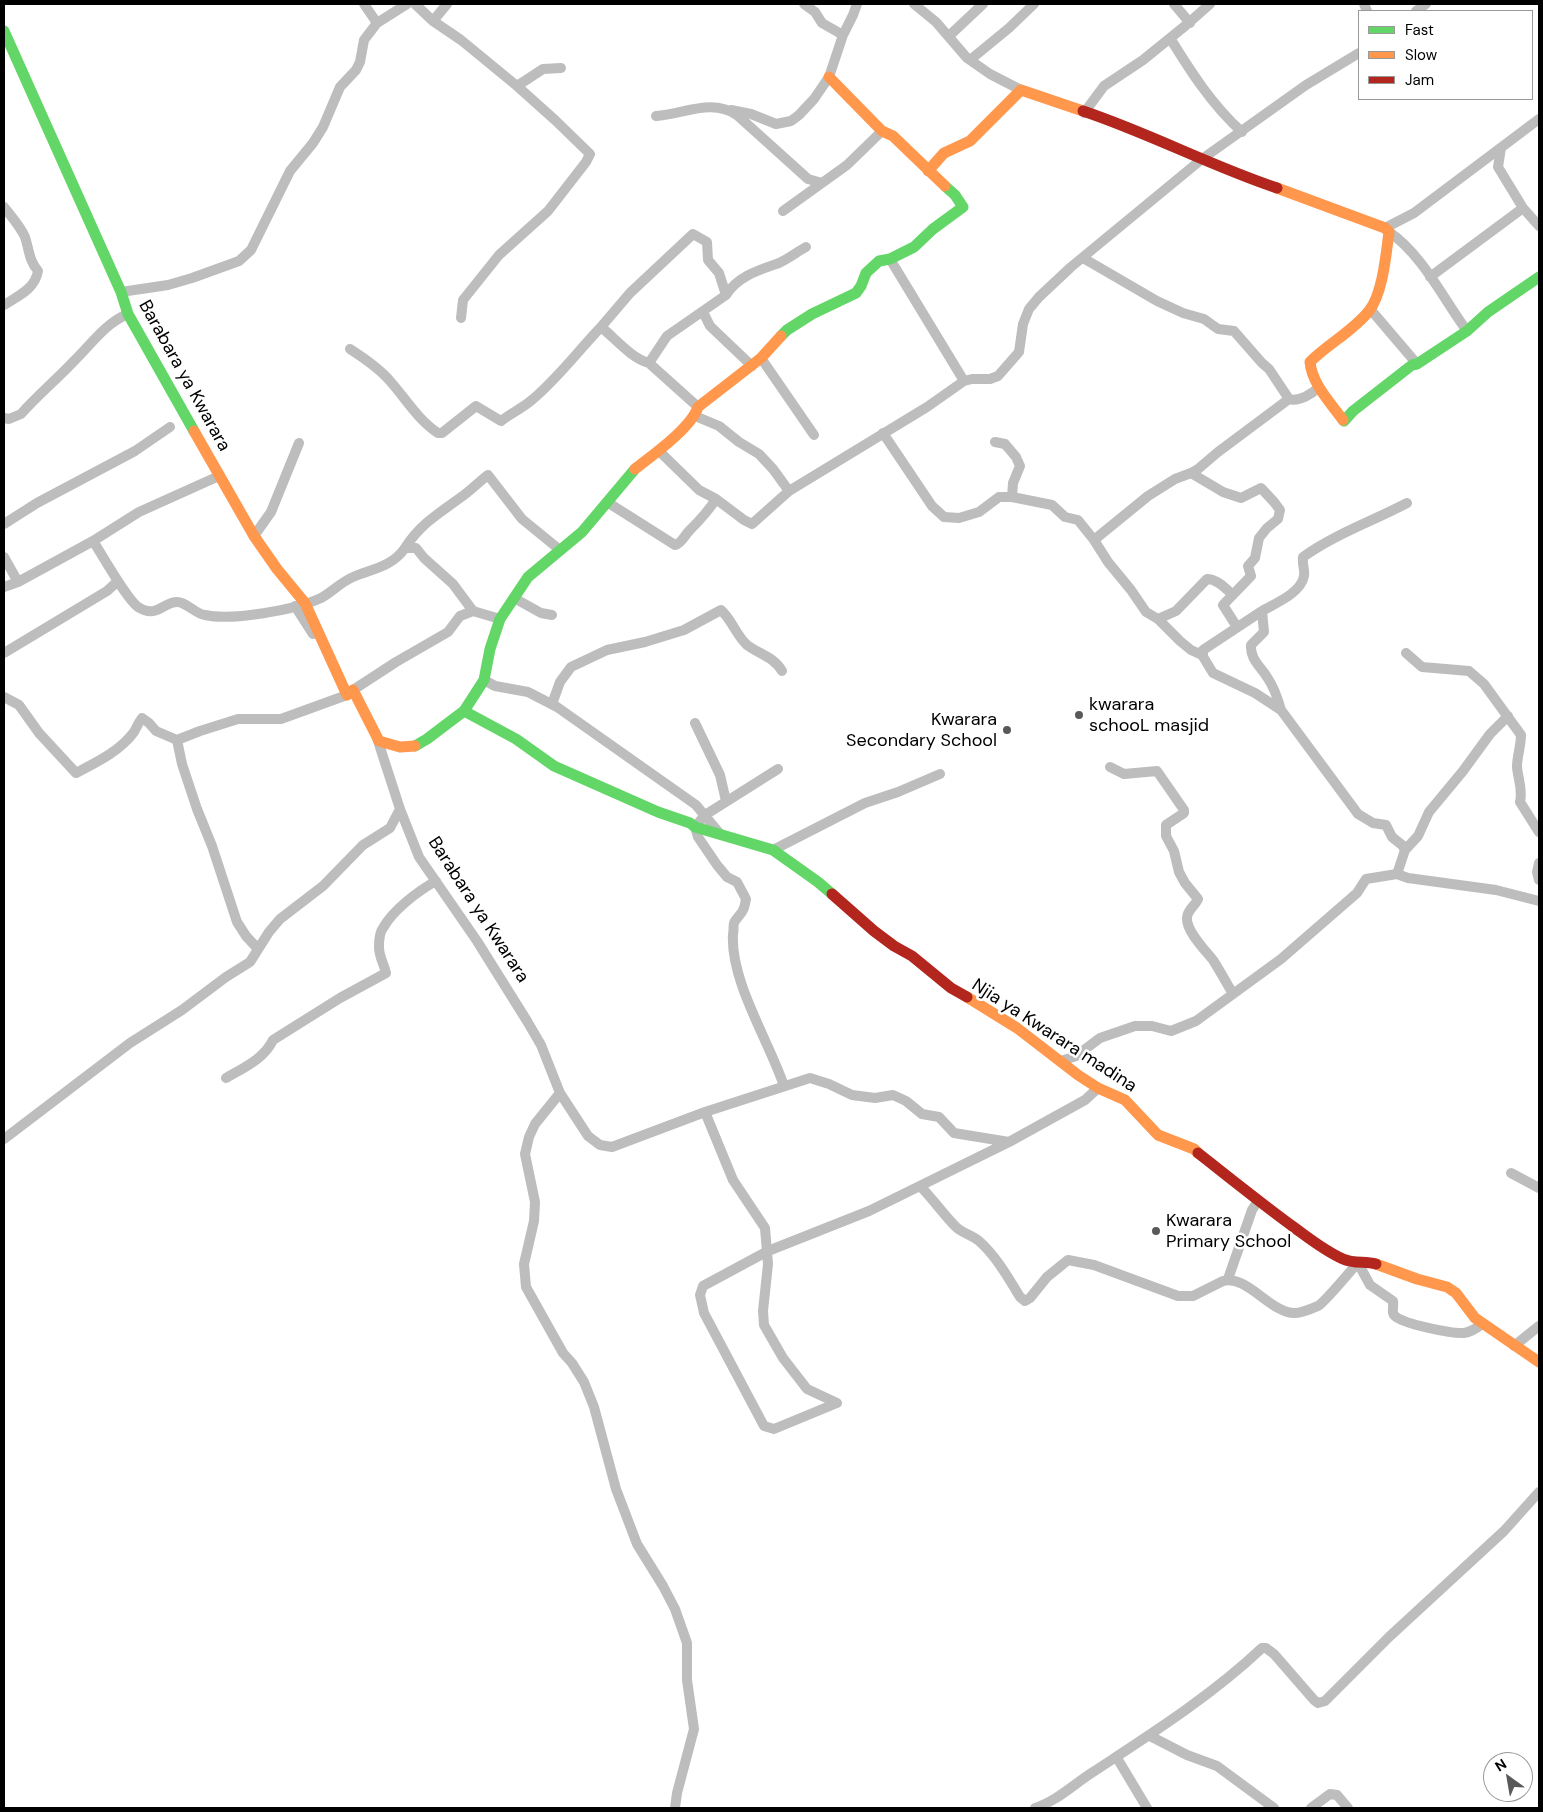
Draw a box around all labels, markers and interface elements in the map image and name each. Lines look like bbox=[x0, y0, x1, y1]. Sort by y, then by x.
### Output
legend bbox=[1358, 10, 1533, 100]
text: Fast bbox=[1405, 20, 1434, 40]
text: Slow bbox=[1405, 45, 1437, 65]
text: Jam bbox=[1405, 70, 1434, 90]
street label: Barabara ya Kwarara bbox=[133, 297, 235, 455]
place label: kwarara schooL masjid bbox=[1089, 694, 1209, 736]
place label: Kwarara Secondary School bbox=[846, 709, 997, 752]
marker: kwarara schooL masjid bbox=[1073, 709, 1085, 721]
marker: Kwarara Secondary School bbox=[1001, 724, 1013, 736]
street label: Barabara ya Kwarara bbox=[423, 833, 533, 987]
street label: Njia ya Kwarara madina bbox=[968, 975, 1140, 1097]
place label: Kwarara Primary School bbox=[1166, 1210, 1291, 1252]
marker: Kwarara Primary School bbox=[1150, 1225, 1162, 1237]
north arrow bbox=[1483, 1752, 1533, 1802]
text: N bbox=[1491, 1755, 1510, 1775]

